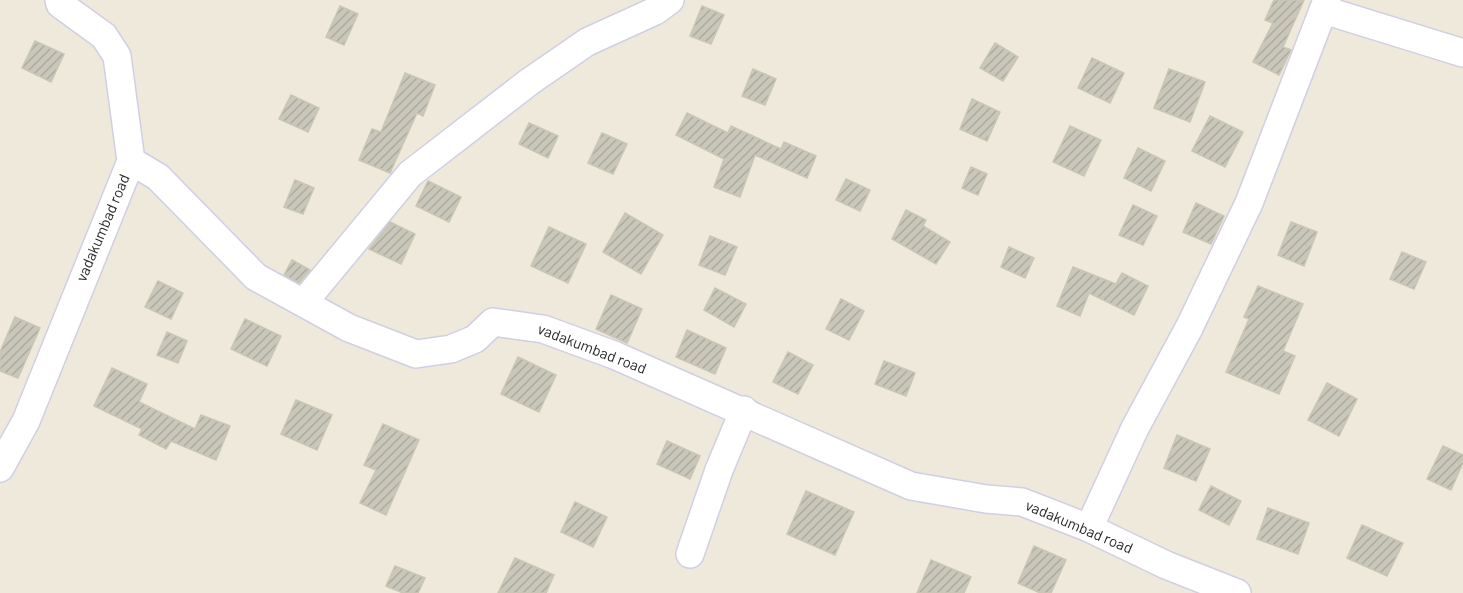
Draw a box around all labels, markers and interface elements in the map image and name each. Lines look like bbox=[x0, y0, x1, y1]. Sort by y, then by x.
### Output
street label: vadakumbad road bbox=[71, 171, 133, 284]
street label: vadakumbad road bbox=[536, 319, 649, 377]
street label: vadakumbad road bbox=[1023, 495, 1136, 557]

